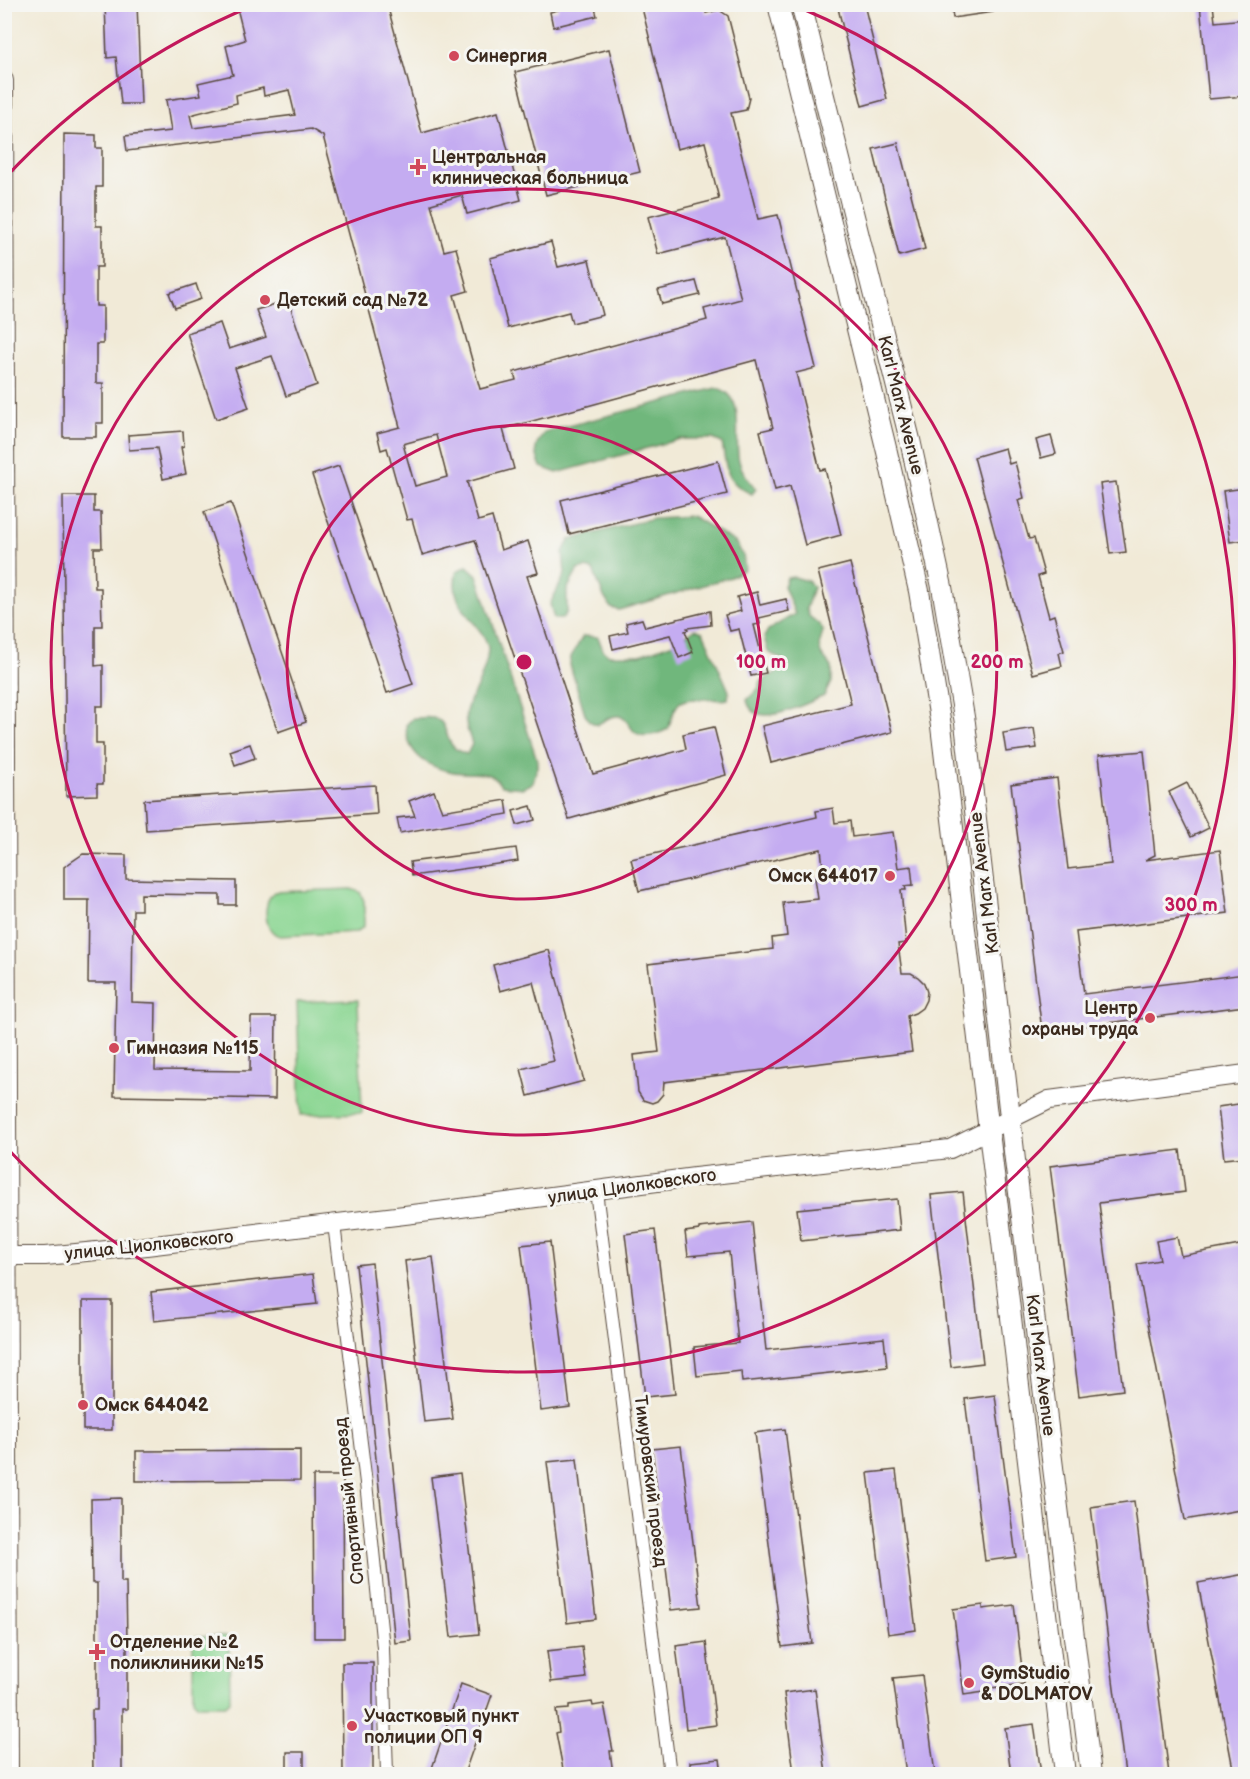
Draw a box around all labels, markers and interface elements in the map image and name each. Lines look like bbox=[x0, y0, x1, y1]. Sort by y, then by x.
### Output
place label: Синергия bbox=[466, 46, 547, 67]
marker: Синергия bbox=[447, 49, 461, 63]
place label: Центральная клиническая больница bbox=[432, 147, 629, 189]
marker: Центральная клиническая больница bbox=[409, 158, 427, 176]
place label: Детский сад №72 bbox=[277, 290, 428, 311]
marker: Детский сад №72 bbox=[258, 293, 272, 307]
street label: Karl Marx Avenue bbox=[873, 333, 928, 477]
centre of rings bbox=[514, 652, 534, 672]
text: 100 m bbox=[736, 652, 786, 673]
text: 200 m bbox=[970, 652, 1024, 673]
street label: Karl Marx Avenue bbox=[965, 810, 1004, 955]
place label: Омск 644017 bbox=[768, 866, 878, 887]
marker: Омск 644017 bbox=[883, 869, 897, 883]
text: 300 m bbox=[1164, 895, 1218, 916]
place label: Центр охраны труда bbox=[1022, 998, 1139, 1040]
marker: Центр охраны труда bbox=[1143, 1011, 1157, 1025]
place label: Гимназия №115 bbox=[126, 1038, 259, 1059]
marker: Гимназия №115 bbox=[107, 1041, 121, 1055]
street label: улица Циолковского bbox=[547, 1164, 717, 1209]
street label: улица Циолковского bbox=[64, 1226, 234, 1265]
street label: Karl Marx Avenue bbox=[1021, 1293, 1060, 1438]
street label: Тимуровский проезд bbox=[630, 1394, 671, 1568]
place label: Омск 644042 bbox=[95, 1395, 209, 1416]
marker: Омск 644042 bbox=[76, 1398, 90, 1412]
street label: Спортивный проезд bbox=[330, 1417, 369, 1585]
place label: Отделение №2 поликлиники №15 bbox=[110, 1632, 264, 1674]
marker: Отделение №2 поликлиники №15 bbox=[88, 1643, 106, 1661]
place label: GymStudio & DOLMATOV bbox=[981, 1663, 1092, 1705]
marker: GymStudio & DOLMATOV bbox=[962, 1676, 976, 1690]
place label: Участковый пункт полиции ОП 9 bbox=[364, 1706, 520, 1748]
marker: Участковый пункт полиции ОП 9 bbox=[345, 1719, 359, 1733]

